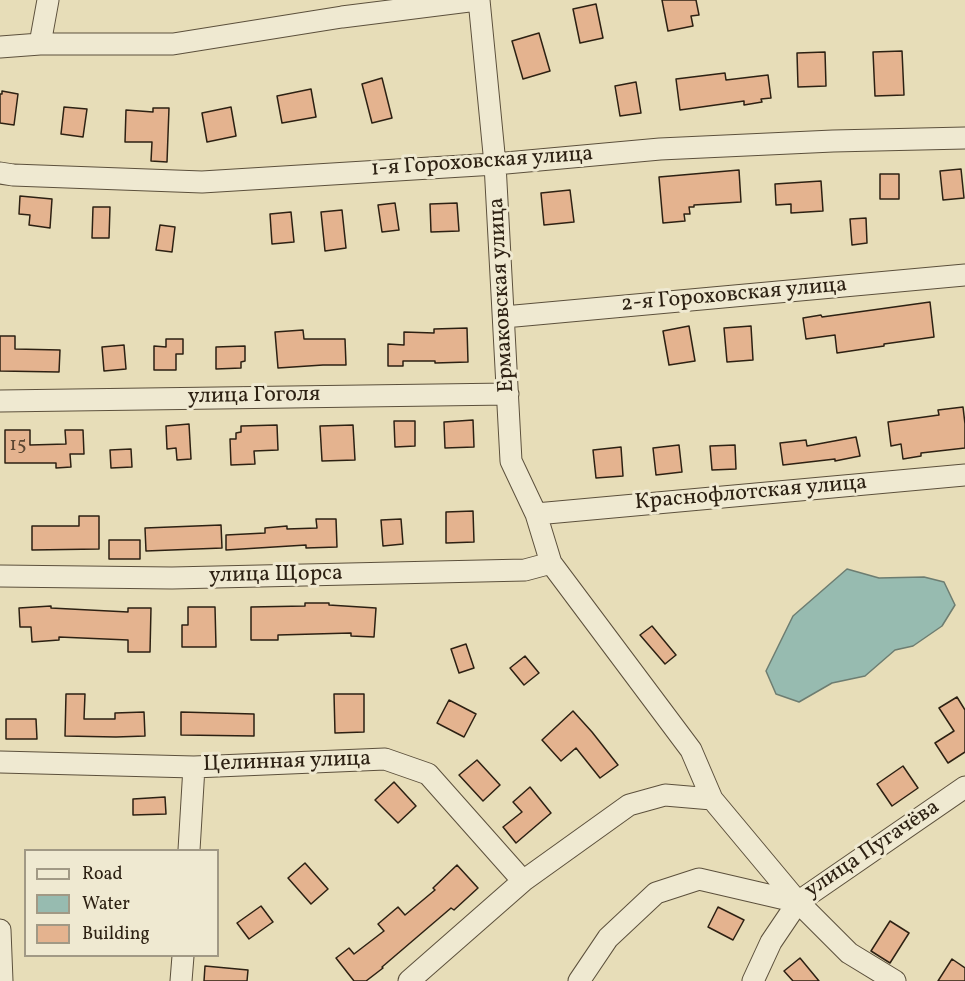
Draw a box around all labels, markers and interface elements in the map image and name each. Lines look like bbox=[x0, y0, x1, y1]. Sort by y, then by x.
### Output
street label: 1-я Гороховская улица bbox=[370, 142, 594, 184]
street label: Ермаковская улица bbox=[485, 197, 521, 393]
street label: 2-я Гороховская улица bbox=[620, 273, 848, 319]
street label: улица Гоголя bbox=[187, 383, 321, 411]
house number: 15 bbox=[9, 434, 27, 458]
street label: Краснофлотская улица bbox=[634, 471, 868, 517]
street label: улица Щорса bbox=[209, 562, 343, 590]
street label: Целинная улица bbox=[203, 747, 371, 779]
street label: улица Пугачёва bbox=[800, 795, 946, 905]
legend bbox=[24, 849, 219, 957]
text: Road bbox=[82, 862, 123, 887]
text: Water bbox=[82, 892, 130, 917]
text: Building bbox=[82, 922, 150, 947]

